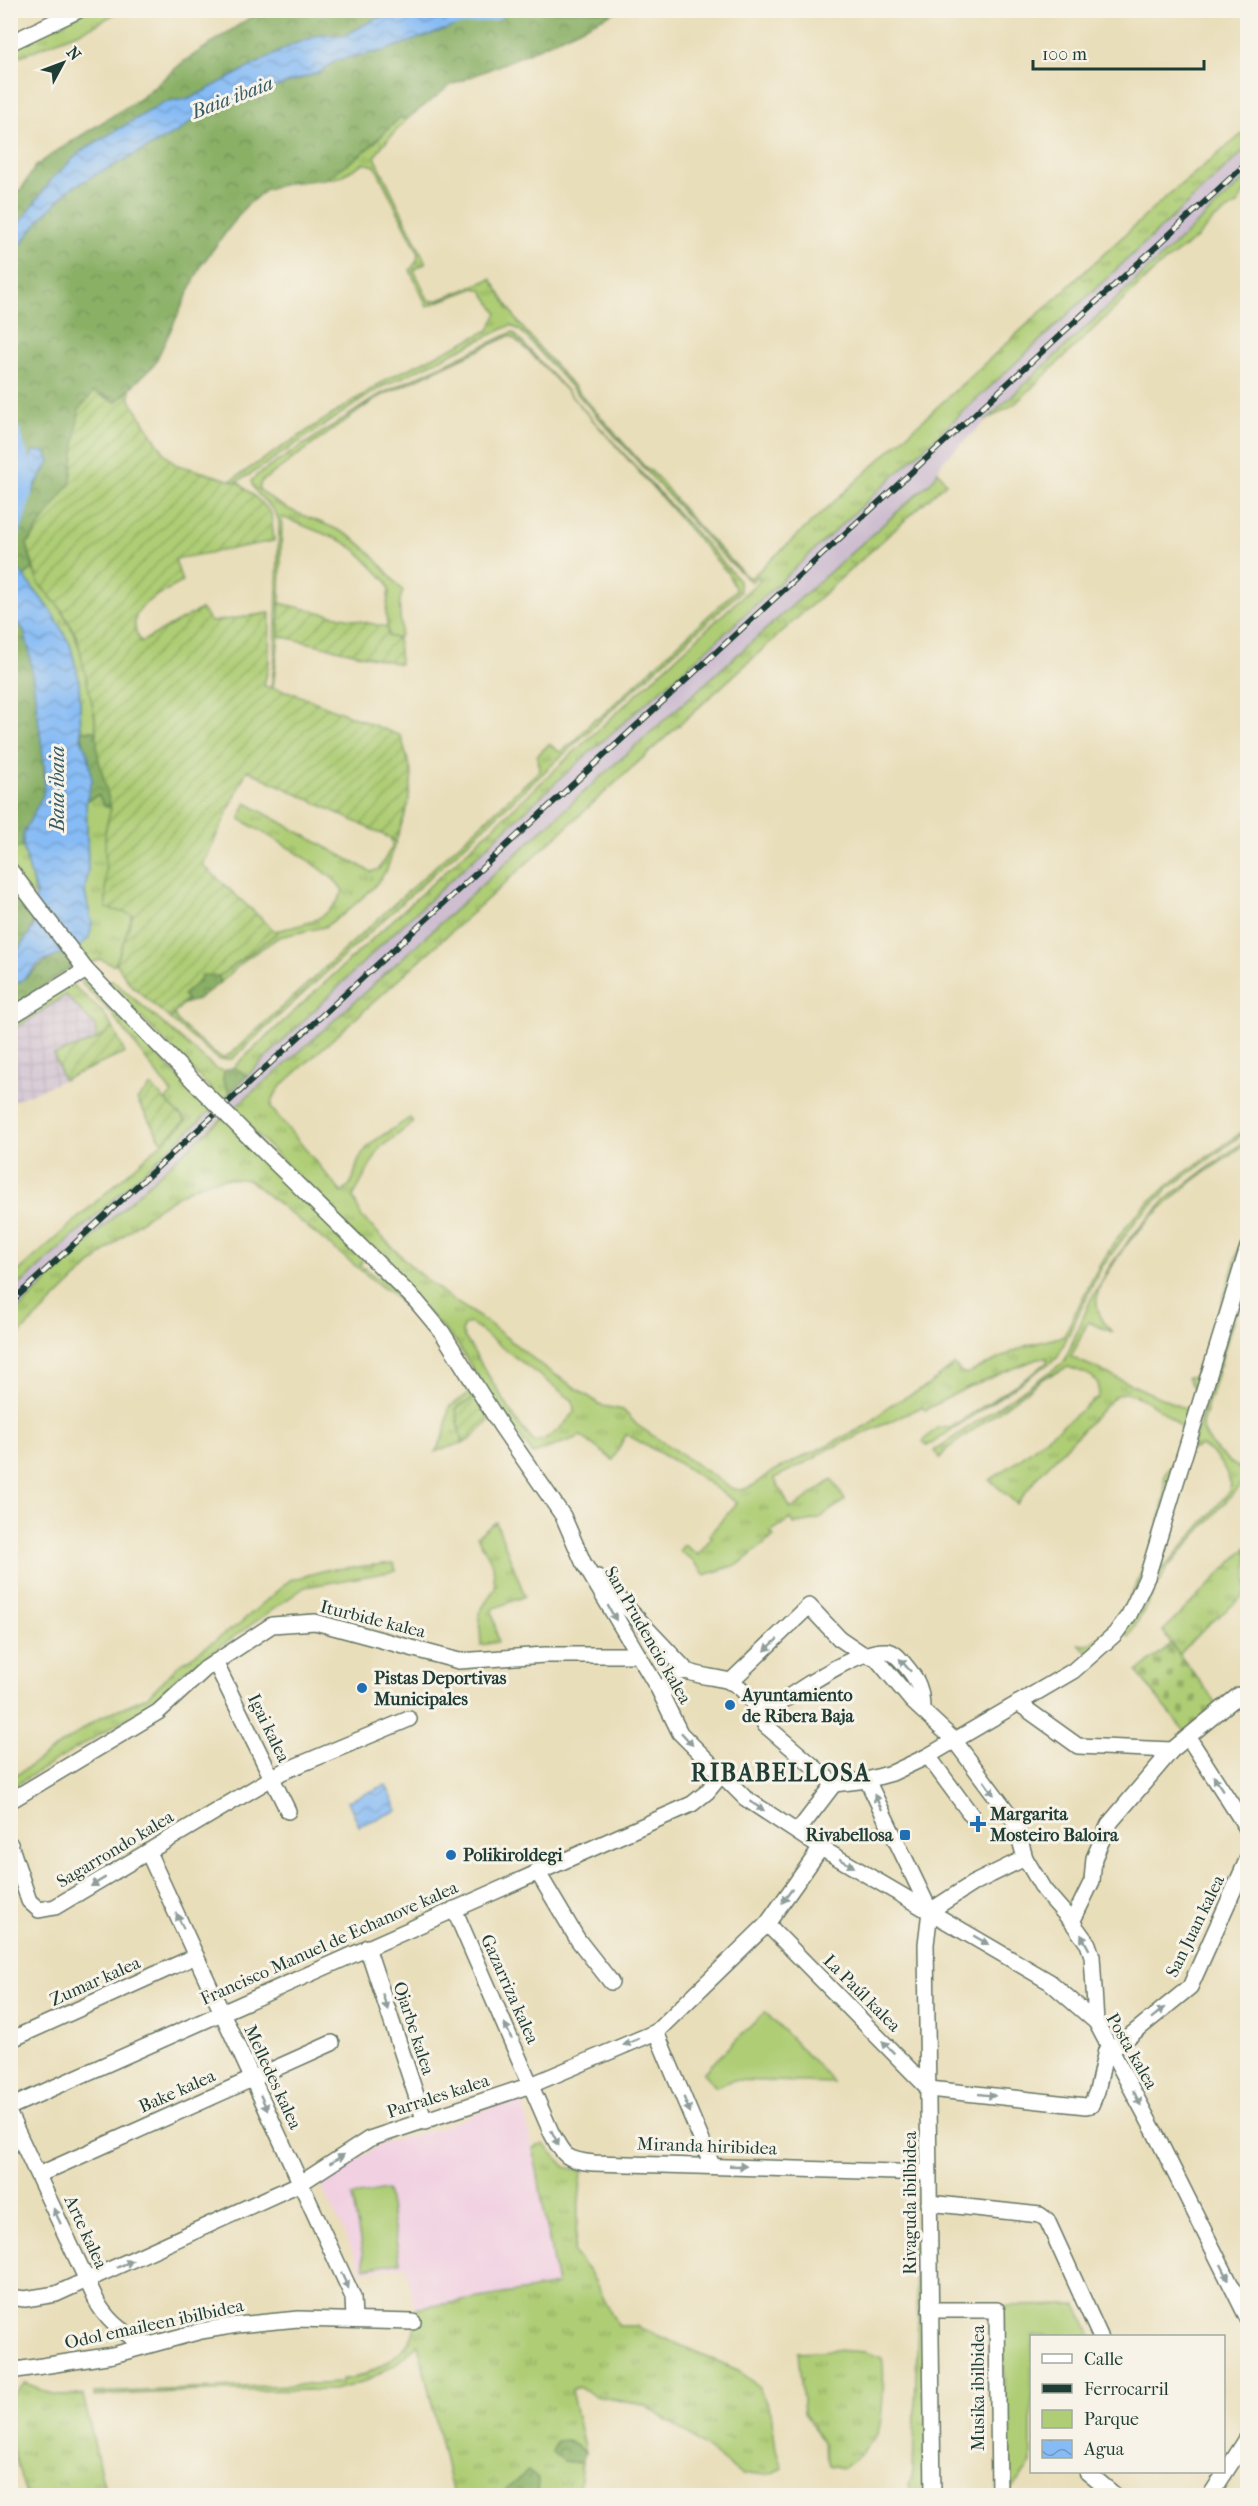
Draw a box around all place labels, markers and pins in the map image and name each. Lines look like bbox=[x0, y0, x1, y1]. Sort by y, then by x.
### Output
place label: Pistas Deportivas Municipales bbox=[373, 1668, 507, 1710]
marker: Pistas Deportivas Municipales bbox=[355, 1681, 369, 1695]
place label: Ayuntamiento de Ribera Baja bbox=[741, 1685, 855, 1727]
marker: Ayuntamiento de Ribera Baja bbox=[723, 1698, 737, 1712]
place label: Margarita Mosteiro Baloira bbox=[989, 1804, 1119, 1846]
marker: Margarita Mosteiro Baloira bbox=[971, 1817, 985, 1831]
place label: Rivabellosa bbox=[806, 1825, 894, 1846]
marker: Rivabellosa bbox=[898, 1828, 912, 1842]
place label: Polikiroldegi bbox=[463, 1845, 563, 1866]
marker: Polikiroldegi bbox=[444, 1848, 458, 1862]

